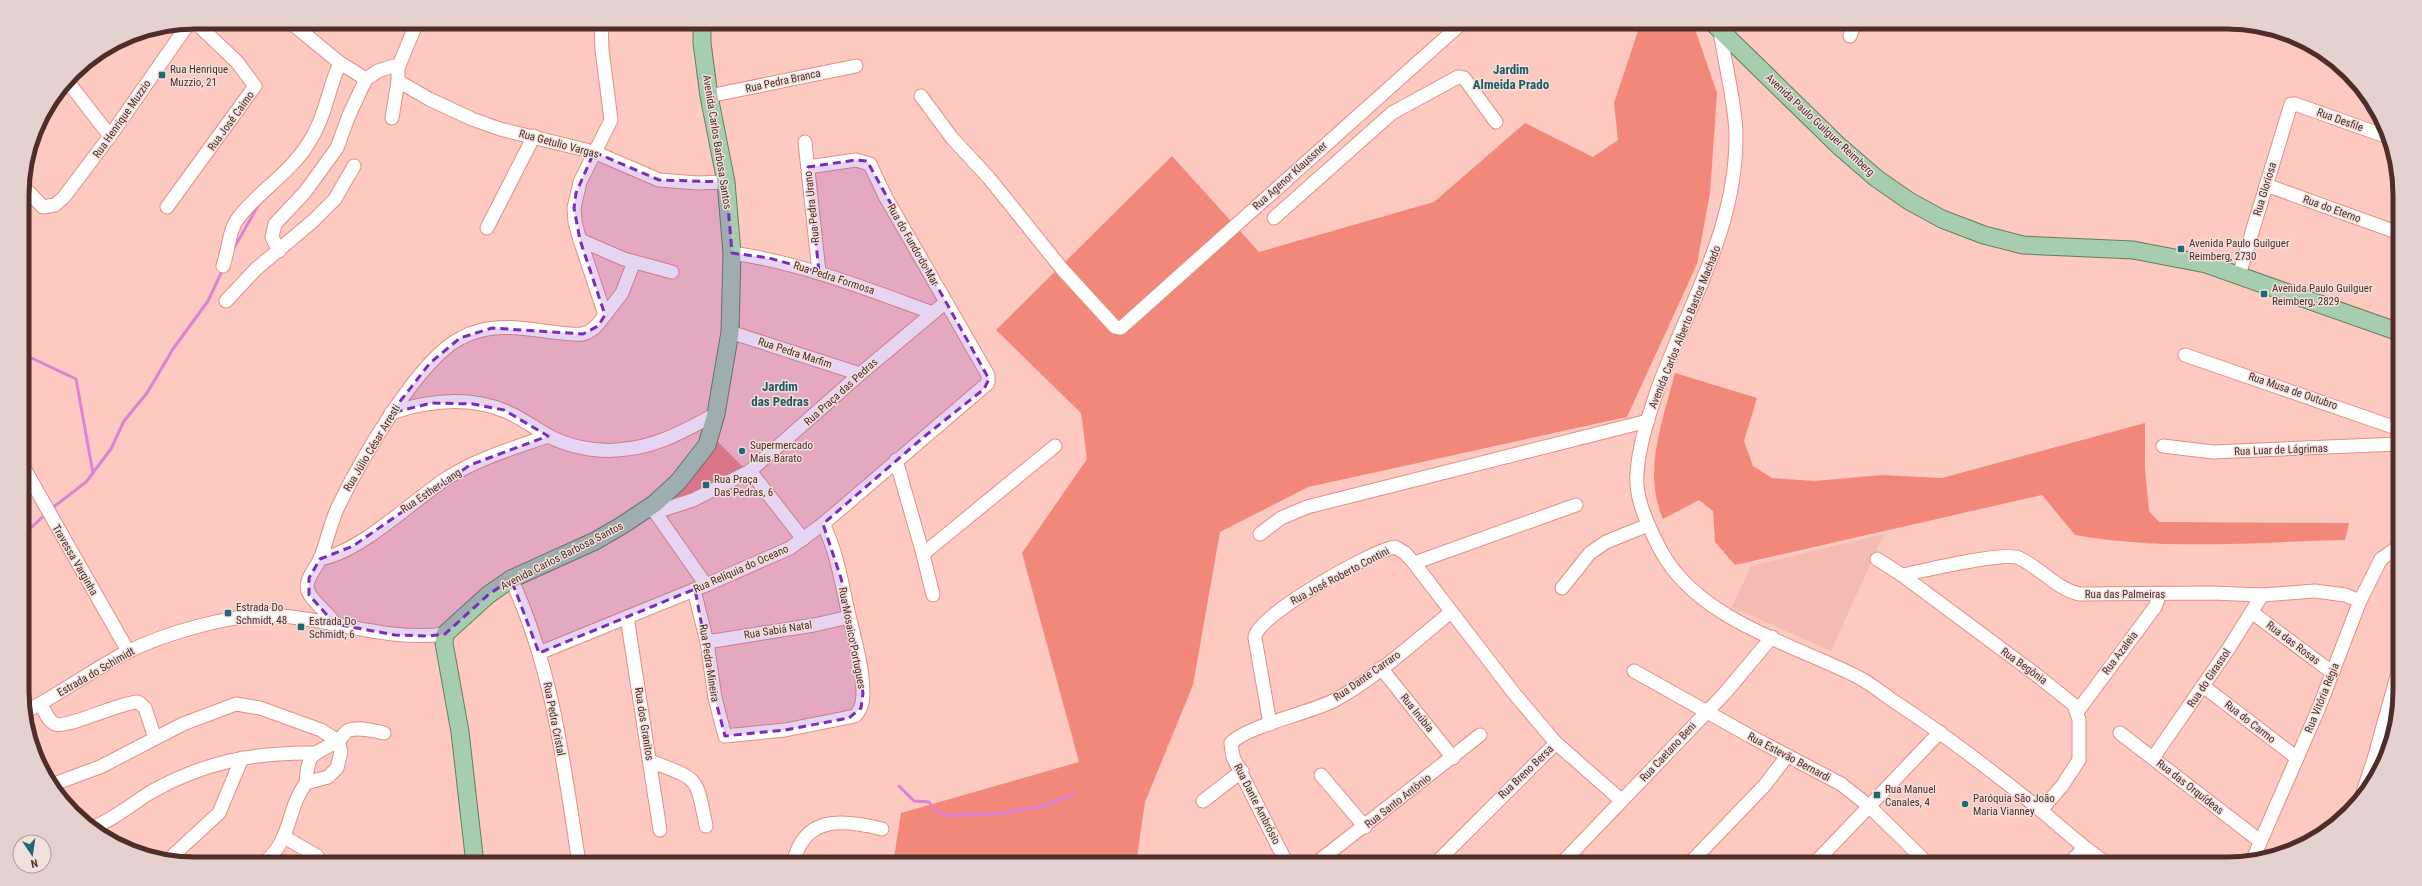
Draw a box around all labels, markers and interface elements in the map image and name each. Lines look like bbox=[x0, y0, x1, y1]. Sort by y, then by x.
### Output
district label: Jardim Almeida Prado bbox=[1473, 62, 1550, 92]
place label: Rua Henrique Muzzio, 21 bbox=[170, 63, 228, 89]
street label: Rua Pedra Branca bbox=[744, 67, 822, 95]
marker: Rua Henrique Muzzio, 21 bbox=[157, 70, 167, 80]
street label: Avenida Paulo Guilguer Reimberg bbox=[1763, 71, 1877, 179]
street label: Avenida Carlos Barbosa Santos bbox=[700, 74, 734, 210]
street label: Rua Henrique Muzzio bbox=[90, 77, 154, 160]
street label: Rua José Caimo bbox=[205, 88, 257, 153]
street label: Rua Desfile bbox=[2315, 106, 2365, 134]
street label: Rua Getulio Vargas bbox=[518, 127, 600, 161]
street label: Rua Agenor Klaussner bbox=[1250, 139, 1330, 213]
street label: Rua Gloriosa bbox=[2251, 161, 2279, 217]
street label: Rua Pedra Urano bbox=[802, 170, 822, 243]
street label: Rua do Eterno bbox=[2301, 193, 2363, 226]
street label: Rua do Fundo do Mar bbox=[884, 202, 942, 289]
place label: Avenida Paulo Guilguer Reimberg, 2730 bbox=[2189, 237, 2290, 263]
street label: Avenida Carlos Alberto Bastos Machado bbox=[1646, 243, 1724, 410]
marker: Avenida Paulo Guilguer Reimberg, 2730 bbox=[2176, 244, 2186, 254]
street label: Rua Pedra Formosa bbox=[792, 259, 876, 297]
place label: Avenida Paulo Guilguer Reimberg, 2829 bbox=[2272, 282, 2373, 308]
marker: Avenida Paulo Guilguer Reimberg, 2829 bbox=[2259, 289, 2269, 299]
street label: Rua Pedra Marfim bbox=[756, 335, 834, 371]
street label: Rua Praça das Pedras bbox=[801, 356, 881, 428]
street label: Rua Musa de Outubro bbox=[2247, 370, 2340, 412]
district label: Jardim das Pedras bbox=[751, 379, 809, 409]
street label: Rua Júlio César Arresti bbox=[341, 402, 403, 494]
place label: Supermercado Mais Barato bbox=[750, 439, 813, 465]
street label: Rua Luar de Lágrimas bbox=[2234, 442, 2328, 458]
marker: Supermercado Mais Barato bbox=[737, 446, 747, 456]
street label: Rua Esther Lang bbox=[398, 466, 464, 516]
place label: Rua Praça Das Pedras, 6 bbox=[714, 473, 773, 499]
marker: Rua Praça Das Pedras, 6 bbox=[701, 480, 711, 490]
street label: Avenida Carlos Barbosa Santos bbox=[499, 519, 625, 593]
street label: Travessa Varginha bbox=[49, 522, 101, 598]
street label: Rua Relíquia do Oceano bbox=[691, 542, 791, 596]
street label: Rua José Roberto Contini bbox=[1288, 544, 1392, 608]
street label: Rua Mosaico Portugues bbox=[836, 586, 868, 690]
street label: Rua das Palmeiras bbox=[2085, 588, 2165, 601]
place label: Estrada Do Schmidt, 48 bbox=[236, 601, 287, 627]
marker: Estrada Do Schmidt, 48 bbox=[223, 608, 233, 618]
place label: Estrada Do Schmidt, 6 bbox=[309, 615, 357, 641]
street label: Rua Sabiá Natal bbox=[743, 618, 813, 642]
street label: Rua das Rosas bbox=[2264, 619, 2322, 667]
marker: Estrada Do Schmidt, 6 bbox=[296, 622, 306, 632]
street label: Rua Pedra Mineira bbox=[696, 623, 722, 703]
street label: Rua Azaleia bbox=[2099, 629, 2141, 677]
street label: Estrada do Schimidt bbox=[55, 645, 137, 699]
street label: Rua Begônia bbox=[1998, 645, 2050, 687]
street label: Rua do Girassol bbox=[2185, 646, 2233, 710]
street label: Rua Dante Carraro bbox=[1331, 648, 1403, 704]
street label: Rua Vitória Régia bbox=[2302, 661, 2342, 735]
street label: Rua Pedra Cristal bbox=[540, 681, 568, 757]
street label: Rua dos Granitos bbox=[632, 686, 656, 762]
street label: Rua Inúbia bbox=[1398, 691, 1436, 735]
street label: Rua do Carmo bbox=[2222, 698, 2278, 746]
street label: Rua Caetano Beni bbox=[1637, 720, 1699, 784]
street label: Rua Estevão Bernardi bbox=[1745, 730, 1833, 784]
street label: Rua Breno Bersa bbox=[1496, 742, 1556, 802]
street label: Rua das Orquídeas bbox=[2154, 757, 2226, 817]
street label: Rua Dante Ambrósio bbox=[1231, 762, 1283, 847]
street label: Rua Santo Antônio bbox=[1362, 771, 1434, 831]
place label: Rua Manuel Canales, 4 bbox=[1885, 783, 1936, 809]
marker: Rua Manuel Canales, 4 bbox=[1872, 790, 1882, 800]
place label: Paróquia São João Maria Vianney bbox=[1973, 792, 2055, 818]
marker: Paróquia São João Maria Vianney bbox=[1960, 799, 1970, 809]
north arrow bbox=[12, 834, 52, 874]
text: N bbox=[29, 856, 39, 870]

